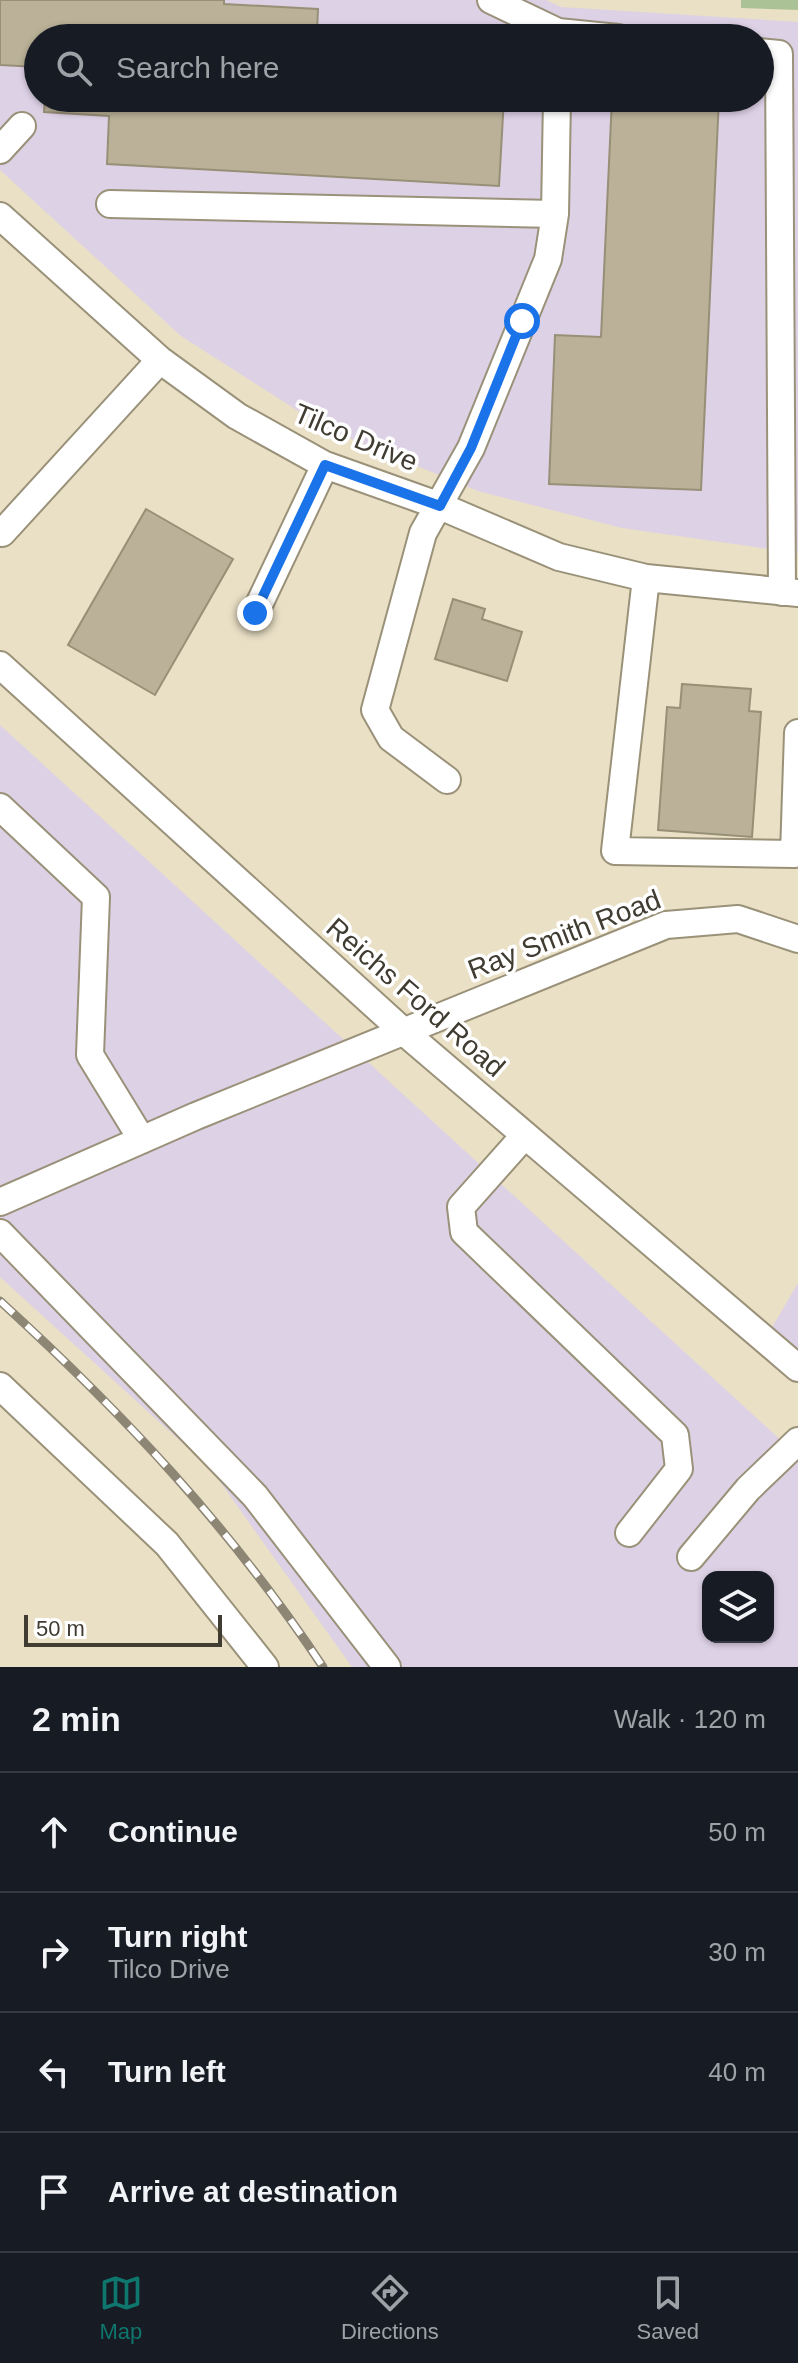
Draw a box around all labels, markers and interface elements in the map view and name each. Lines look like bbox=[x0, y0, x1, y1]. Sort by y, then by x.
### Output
search box bbox=[24, 24, 774, 112]
icon: search bbox=[52, 46, 96, 90]
text: Search here bbox=[116, 51, 279, 84]
route start bbox=[504, 303, 540, 339]
street label: Tilco Drive bbox=[289, 398, 422, 477]
route end bbox=[237, 595, 273, 631]
street label: Ray Smith Road bbox=[463, 883, 665, 985]
street label: Reichs Ford Road bbox=[320, 912, 511, 1083]
map controls bbox=[702, 1571, 774, 1643]
button: layers bbox=[702, 1571, 774, 1643]
scale bar bbox=[24, 1611, 222, 1647]
text: 50 m bbox=[36, 1616, 85, 1641]
text: 2 min bbox=[32, 1700, 121, 1738]
text: Walk · 120 m bbox=[614, 1704, 766, 1734]
icon: ahead bbox=[32, 1810, 76, 1854]
text: Continue bbox=[108, 1815, 238, 1848]
text: 50 m bbox=[708, 1817, 766, 1847]
text: Turn right bbox=[108, 1920, 247, 1953]
icon: right bbox=[32, 1930, 76, 1974]
text: 30 m bbox=[708, 1937, 766, 1967]
text: Tilco Drive bbox=[108, 1954, 230, 1984]
icon: left bbox=[32, 2050, 76, 2094]
text: Turn left bbox=[108, 2055, 226, 2088]
text: 40 m bbox=[708, 2057, 766, 2087]
icon: arrive bbox=[32, 2170, 76, 2214]
text: Arrive at destination bbox=[108, 2175, 398, 2208]
tab: Map bbox=[99, 2271, 143, 2345]
tab: Directions bbox=[341, 2271, 439, 2345]
tab: Saved bbox=[637, 2271, 699, 2345]

